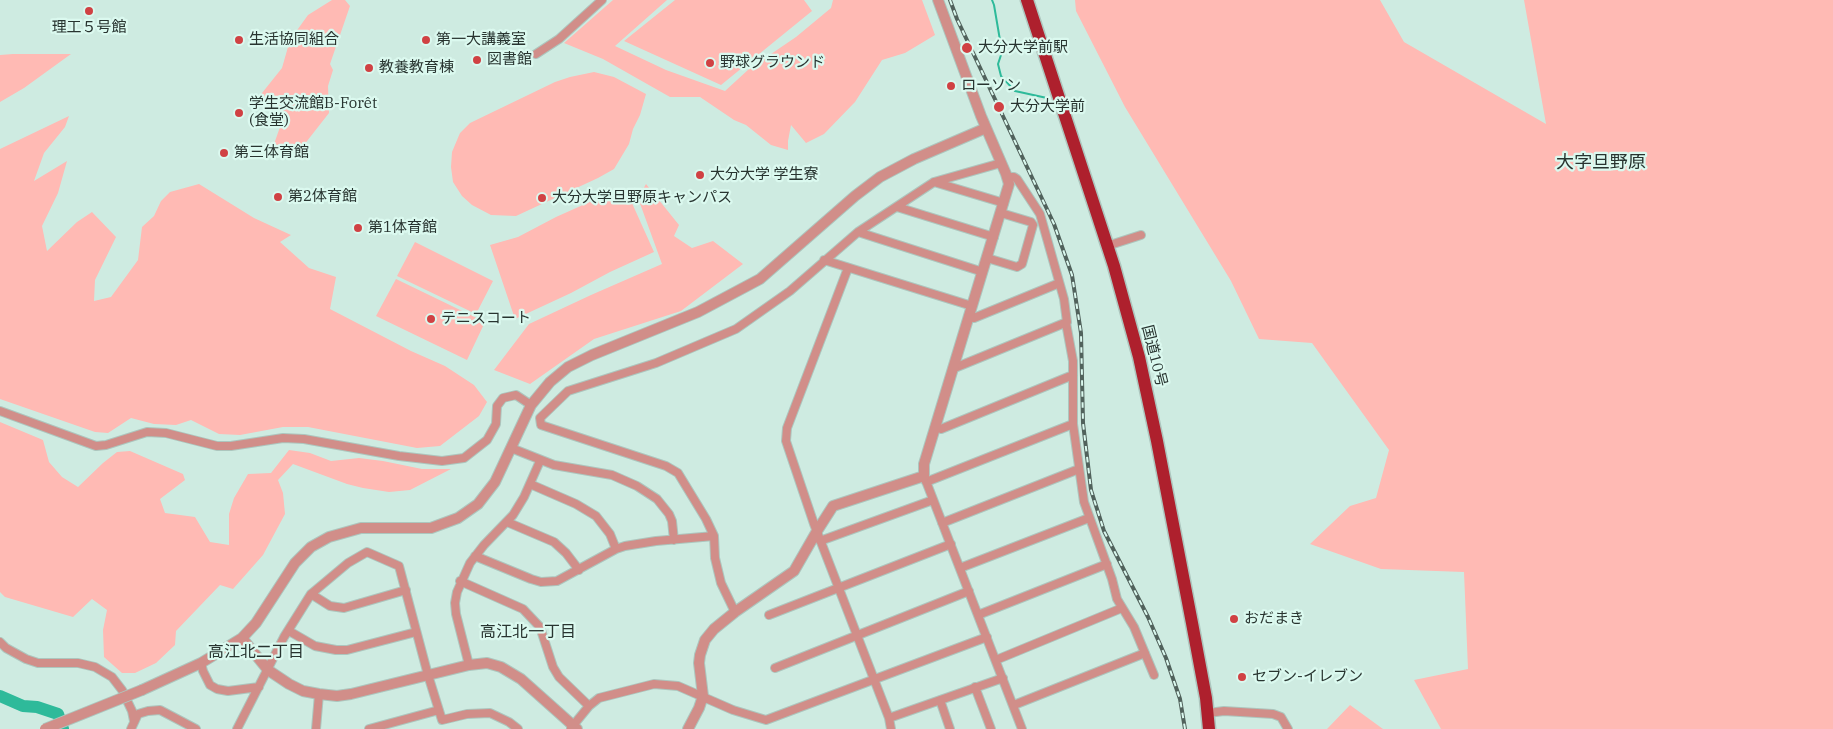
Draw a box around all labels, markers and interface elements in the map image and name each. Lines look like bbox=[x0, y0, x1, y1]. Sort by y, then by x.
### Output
marker: 理工５号館 bbox=[83, 5, 95, 17]
place label: 理工５号館 bbox=[52, 19, 126, 37]
place label: 生活協同組合 bbox=[249, 31, 339, 49]
place label: 第一大講義室 bbox=[436, 31, 526, 49]
marker: 生活協同組合 bbox=[233, 34, 245, 46]
marker: 第一大講義室 bbox=[420, 34, 432, 46]
place label: 大分大学前駅 bbox=[978, 39, 1068, 57]
marker: 大分大学前駅 bbox=[960, 41, 974, 55]
place label: 図書館 bbox=[487, 51, 532, 69]
marker: 図書館 bbox=[471, 54, 483, 66]
place label: 野球グラウンド bbox=[720, 54, 825, 72]
marker: 野球グラウンド bbox=[704, 57, 716, 69]
place label: 教養教育棟 bbox=[379, 59, 454, 77]
marker: 教養教育棟 bbox=[363, 62, 375, 74]
place label: ローソン bbox=[961, 77, 1021, 95]
marker: ローソン bbox=[945, 80, 957, 92]
place label: 学生交流館B-Forêt (食堂) bbox=[249, 95, 377, 130]
place label: 大分大学前 bbox=[1010, 98, 1085, 116]
marker: 大分大学前 bbox=[992, 100, 1006, 114]
marker: 学生交流館B-Forêt (食堂) bbox=[233, 107, 245, 119]
place label: 第三体育館 bbox=[234, 144, 309, 162]
marker: 第三体育館 bbox=[218, 147, 230, 159]
district label: 大字旦野原 bbox=[1556, 152, 1646, 174]
place label: 大分大学 学生寮 bbox=[710, 166, 818, 184]
marker: 大分大学 学生寮 bbox=[694, 169, 706, 181]
place label: 第2体育館 bbox=[288, 188, 357, 206]
place label: 大分大学旦野原キャンパス bbox=[552, 189, 732, 207]
marker: 第2体育館 bbox=[272, 191, 284, 203]
marker: 大分大学旦野原キャンパス bbox=[536, 192, 548, 204]
place label: 第1体育館 bbox=[368, 219, 437, 237]
marker: 第1体育館 bbox=[352, 222, 364, 234]
place label: テニスコート bbox=[441, 310, 531, 328]
marker: テニスコート bbox=[425, 313, 437, 325]
street label: 国道10号 bbox=[1138, 323, 1170, 389]
place label: おだまき bbox=[1244, 610, 1304, 628]
marker: おだまき bbox=[1228, 613, 1240, 625]
district label: 高江北一丁目 bbox=[480, 622, 576, 642]
district label: 高江北二丁目 bbox=[208, 642, 304, 662]
place label: セブン-イレブン bbox=[1252, 668, 1363, 686]
marker: セブン-イレブン bbox=[1236, 671, 1248, 683]

